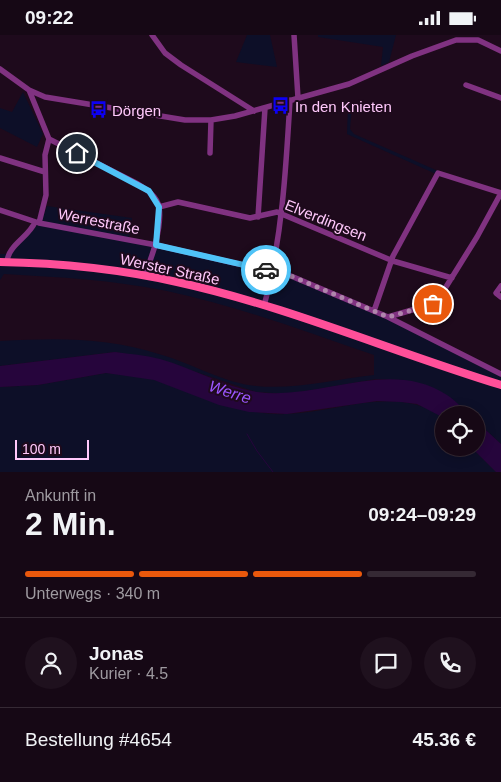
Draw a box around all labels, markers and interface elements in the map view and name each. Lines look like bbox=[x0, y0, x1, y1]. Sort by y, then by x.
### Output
text: 09:22 bbox=[25, 7, 74, 28]
bus stop icon: In den Knieten bbox=[271, 96, 291, 116]
place label: In den Knieten bbox=[295, 98, 392, 115]
bus stop icon: Dörgen bbox=[88, 100, 108, 120]
place label: Dörgen bbox=[112, 102, 161, 119]
pin bbox=[56, 132, 98, 174]
icon: home bbox=[63, 139, 91, 167]
street label: Elverdingsen bbox=[283, 196, 369, 244]
street label: Werrestraße bbox=[57, 205, 141, 237]
courier bbox=[241, 245, 291, 295]
street label: Werster Straße bbox=[119, 250, 221, 288]
icon: car bbox=[252, 256, 280, 284]
pin bbox=[412, 283, 454, 325]
icon: bag bbox=[419, 290, 447, 318]
water label: Werre bbox=[207, 377, 253, 407]
map controls bbox=[435, 406, 485, 456]
button: locate bbox=[435, 406, 485, 456]
scale bar bbox=[15, 437, 89, 460]
text: 100 m bbox=[22, 441, 61, 457]
text: Ankunft in bbox=[25, 487, 96, 504]
text: 09:24–09:29 bbox=[368, 504, 476, 525]
text: 2 Min. bbox=[25, 506, 116, 542]
text: Unterwegs · 340 m bbox=[25, 585, 160, 602]
button: person bbox=[25, 637, 77, 689]
button: chat bbox=[360, 637, 412, 689]
button: phone bbox=[424, 637, 476, 689]
text: Jonas bbox=[89, 643, 144, 664]
text: Kurier · 4.5 bbox=[89, 665, 168, 682]
text: Bestellung #4654 bbox=[25, 729, 172, 750]
text: 45.36 € bbox=[413, 729, 476, 750]

